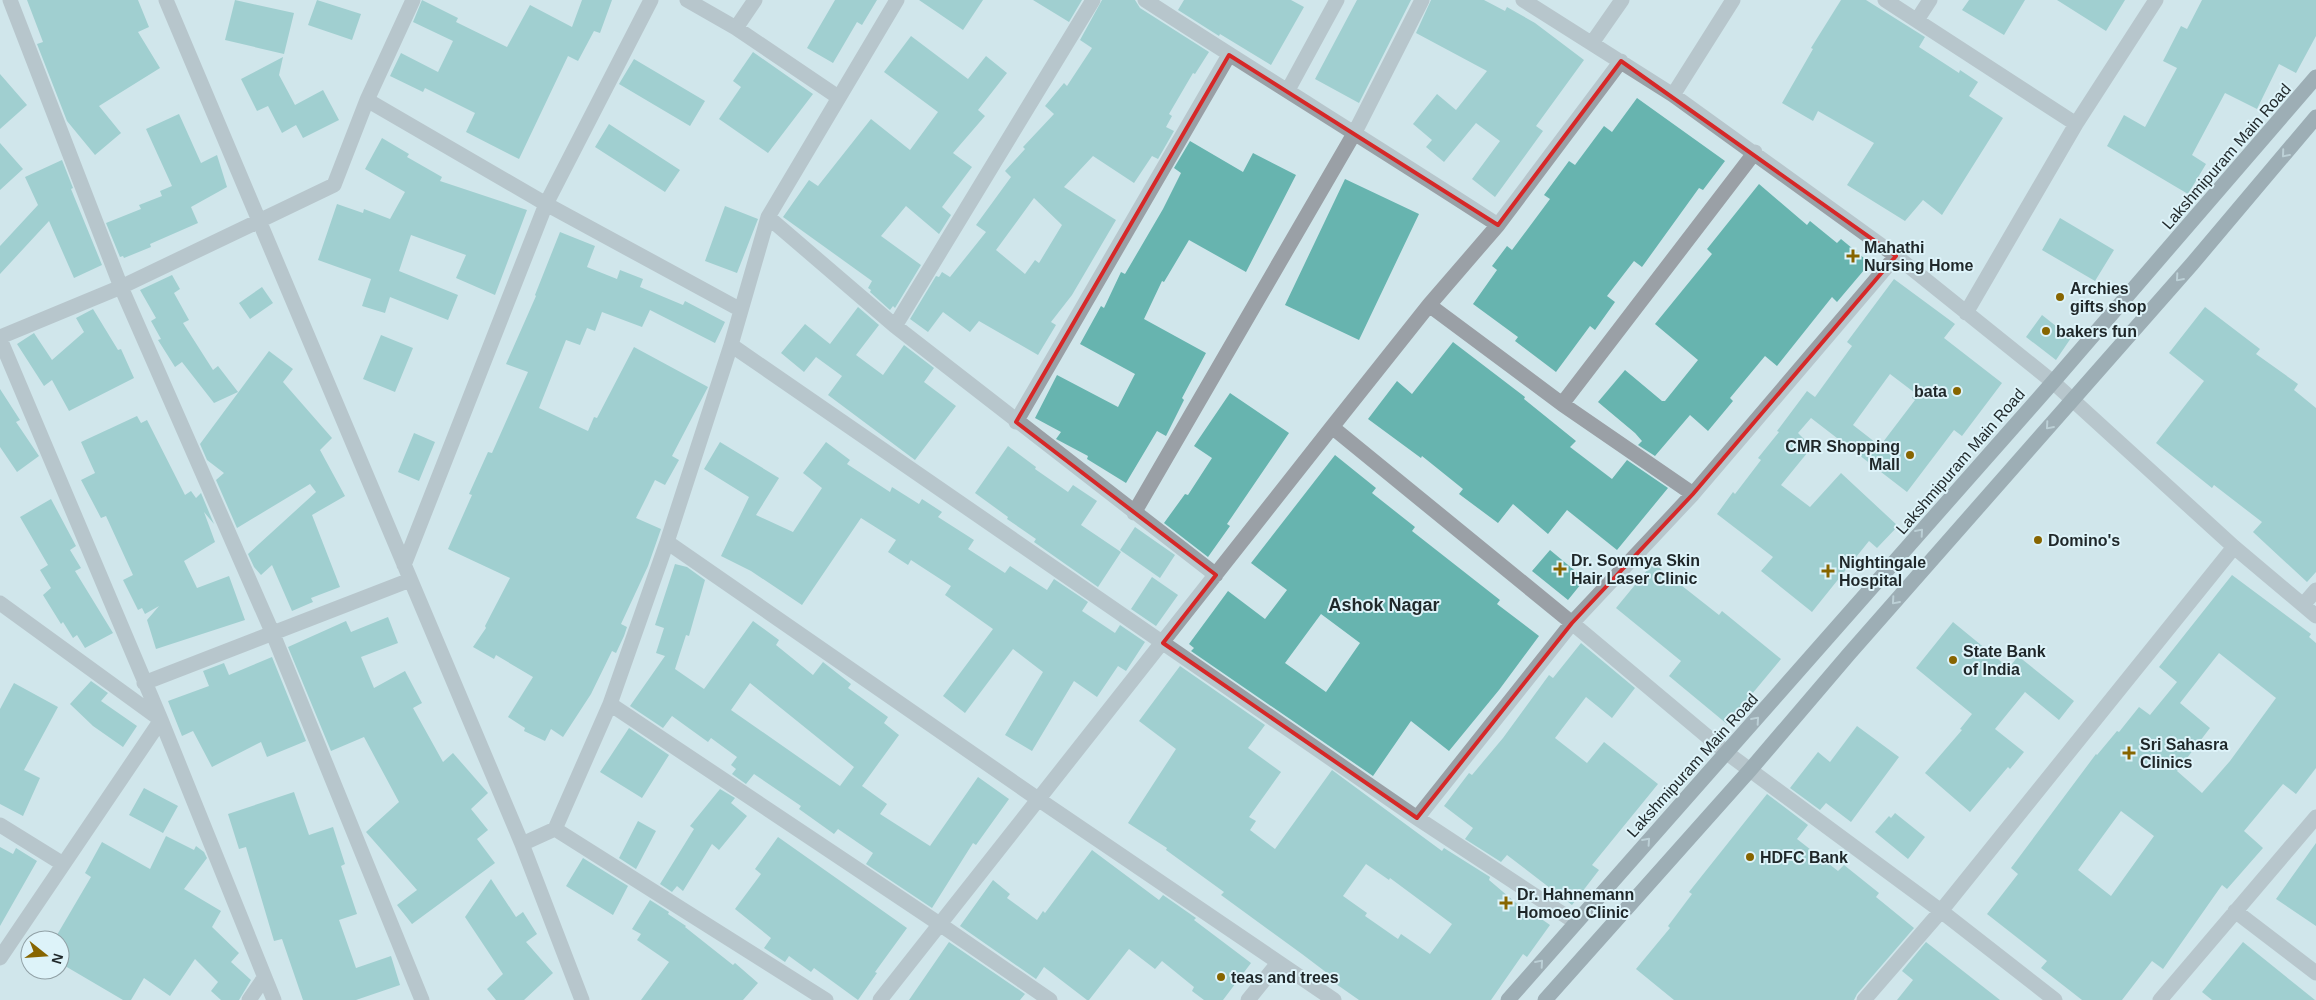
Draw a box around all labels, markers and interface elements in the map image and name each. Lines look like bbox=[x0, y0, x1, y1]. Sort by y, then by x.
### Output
street label: Lakshmipuram Main Road bbox=[2159, 80, 2294, 232]
one-way arrow bbox=[2282, 148, 2290, 157]
place label: Mahathi Nursing Home bbox=[1864, 239, 1973, 274]
marker: Mahathi Nursing Home bbox=[1846, 249, 1860, 263]
one-way arrow bbox=[2176, 272, 2185, 281]
place label: Archies gifts shop bbox=[2070, 280, 2147, 315]
marker: Archies gifts shop bbox=[2054, 291, 2066, 303]
place label: bakers fun bbox=[2056, 323, 2137, 340]
marker: bakers fun bbox=[2040, 325, 2052, 337]
place label: bata bbox=[1914, 383, 1947, 400]
street label: Lakshmipuram Main Road bbox=[1893, 385, 2028, 537]
marker: bata bbox=[1951, 385, 1963, 397]
one-way arrow bbox=[2046, 420, 2054, 429]
place label: CMR Shopping Mall bbox=[1785, 438, 1900, 473]
marker: CMR Shopping Mall bbox=[1904, 449, 1916, 461]
one-way arrow bbox=[1915, 529, 1924, 538]
place label: Domino's bbox=[2048, 532, 2120, 549]
marker: Domino's bbox=[2032, 534, 2044, 546]
place label: Dr. Sowmya Skin Hair Laser Clinic bbox=[1571, 552, 1700, 587]
place label: Nightingale Hospital bbox=[1839, 554, 1926, 589]
marker: Dr. Sowmya Skin Hair Laser Clinic bbox=[1553, 562, 1567, 576]
marker: Nightingale Hospital bbox=[1821, 564, 1835, 578]
district label: Ashok Nagar bbox=[1328, 595, 1440, 615]
one-way arrow bbox=[1892, 595, 1901, 604]
place label: State Bank of India bbox=[1963, 643, 2046, 678]
marker: State Bank of India bbox=[1947, 654, 1959, 666]
street label: Lakshmipuram Main Road bbox=[1624, 690, 1761, 840]
one-way arrow bbox=[1750, 717, 1759, 726]
place label: Sri Sahasra Clinics bbox=[2140, 736, 2228, 771]
marker: Sri Sahasra Clinics bbox=[2122, 746, 2136, 760]
one-way arrow bbox=[1642, 838, 1651, 847]
place label: HDFC Bank bbox=[1760, 849, 1848, 866]
marker: HDFC Bank bbox=[1744, 851, 1756, 863]
place label: Dr. Hahnemann Homoeo Clinic bbox=[1517, 886, 1634, 921]
marker: Dr. Hahnemann Homoeo Clinic bbox=[1499, 896, 1513, 910]
north arrow bbox=[20, 930, 70, 980]
text: N bbox=[48, 952, 67, 966]
one-way arrow bbox=[1534, 960, 1542, 969]
place label: teas and trees bbox=[1231, 969, 1339, 986]
marker: teas and trees bbox=[1215, 971, 1227, 983]

